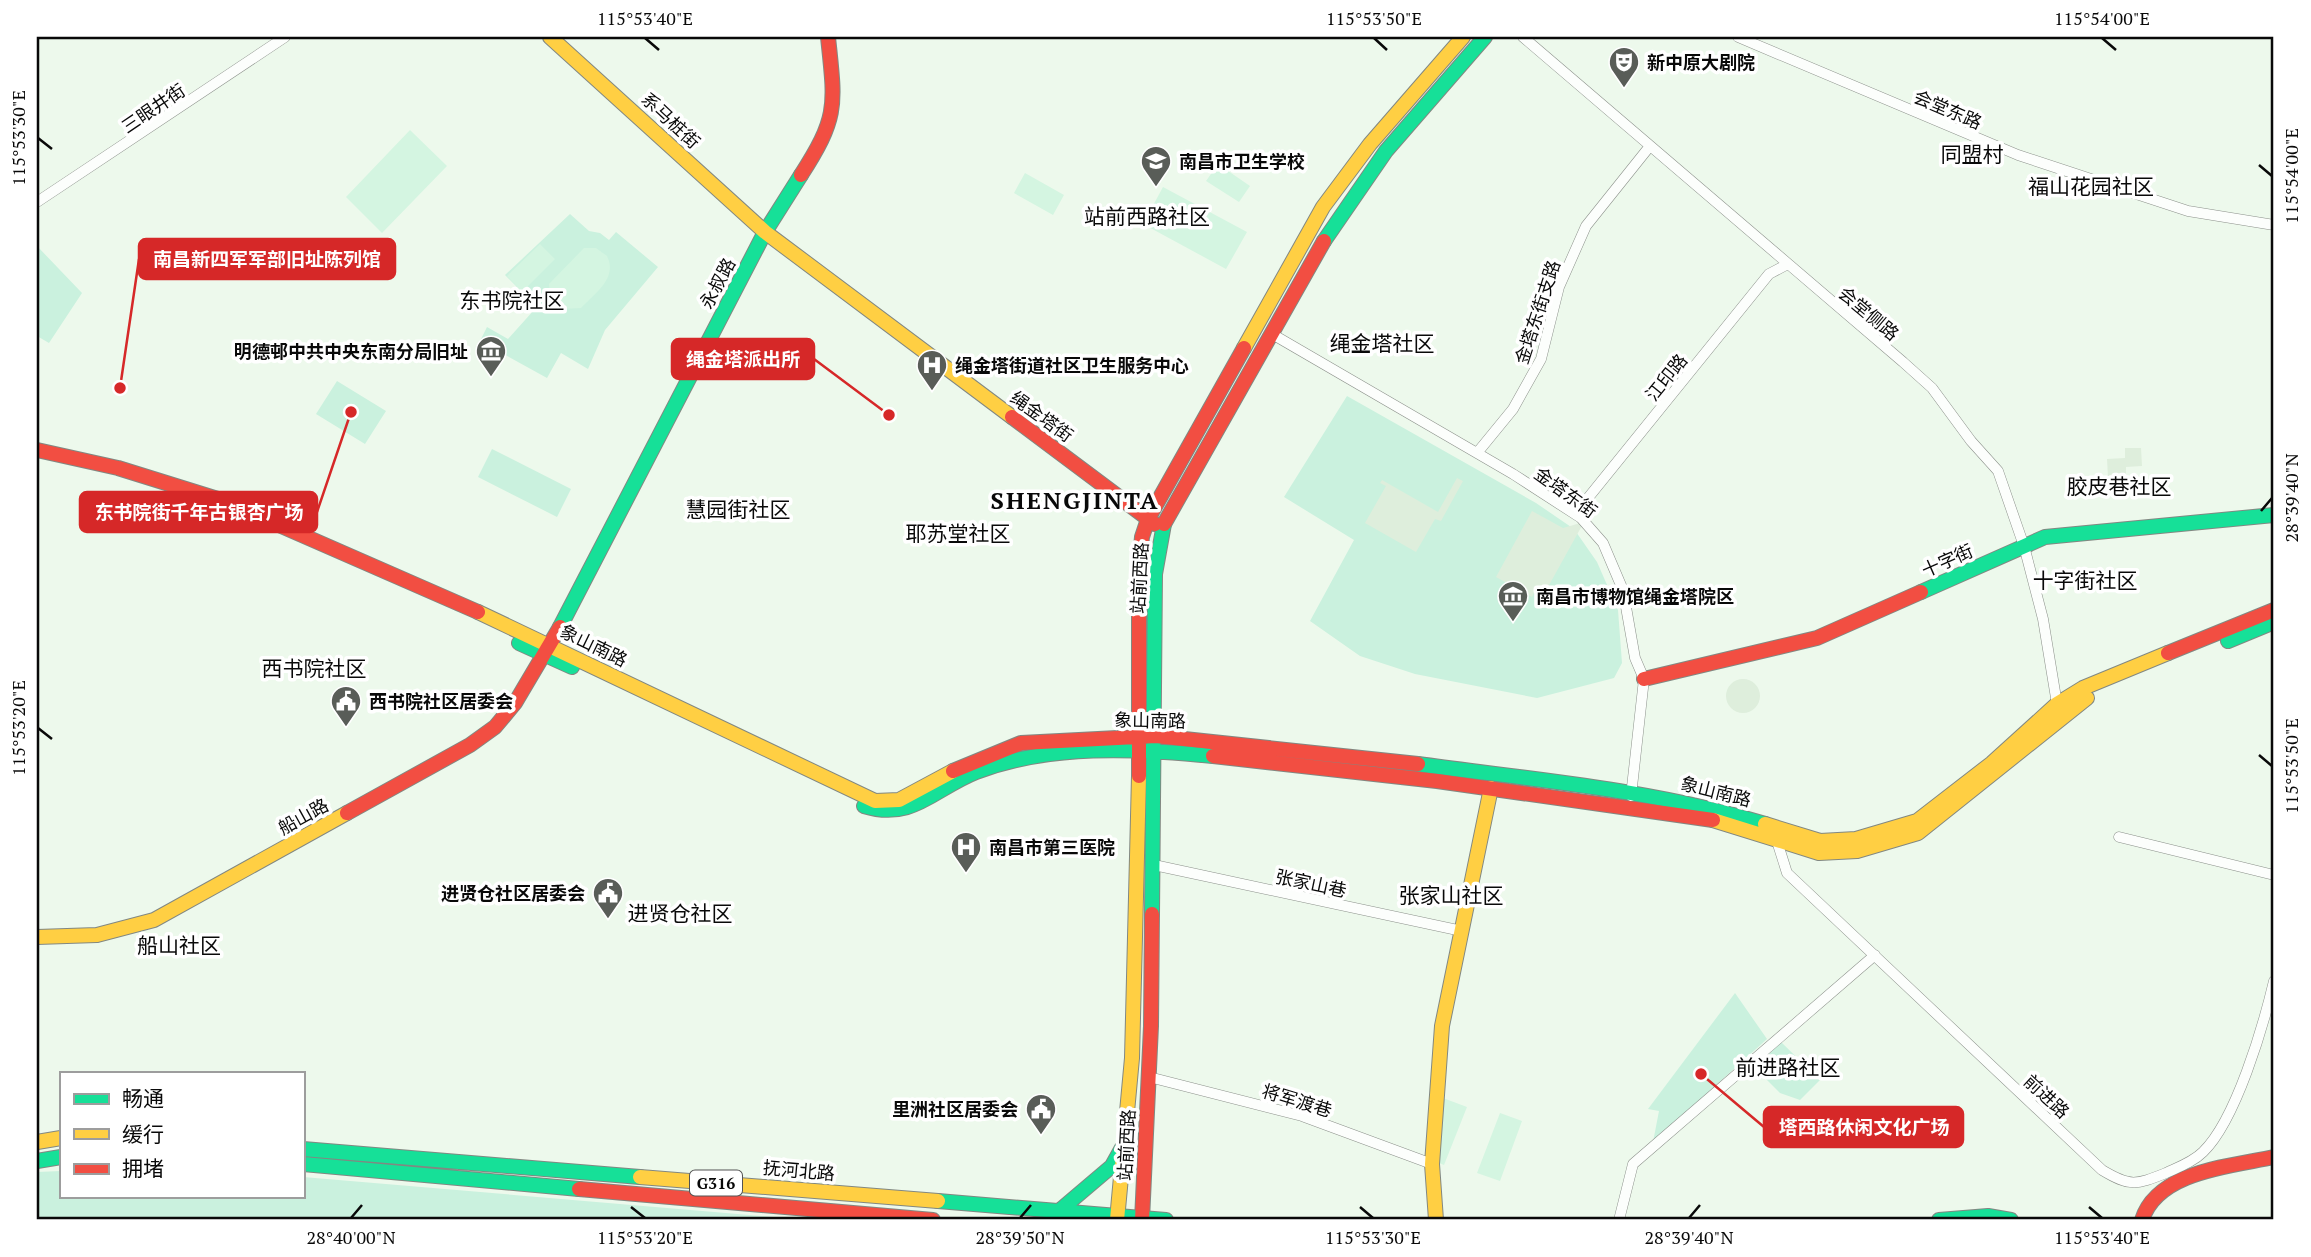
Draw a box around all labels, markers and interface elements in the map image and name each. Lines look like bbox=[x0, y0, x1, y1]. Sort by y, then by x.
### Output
text: 115°53'40"E bbox=[597, 6, 693, 30]
text: 115°53'50"E bbox=[1326, 6, 1422, 30]
text: 115°54'00"E bbox=[2054, 6, 2150, 30]
theatre icon: 新中原大剧院 bbox=[1607, 45, 1641, 89]
place label: 新中原大剧院 bbox=[1647, 50, 1755, 74]
street label: 三眼井街 bbox=[116, 78, 190, 138]
street label: 会堂东路 bbox=[1910, 84, 1986, 134]
street label: 系马桩街 bbox=[636, 87, 706, 153]
text: 115°53'30"E bbox=[6, 90, 30, 186]
text: 115°54'00"E bbox=[2279, 128, 2303, 224]
district label: 同盟村 bbox=[1941, 140, 2004, 168]
school or university icon: 南昌市卫生学校 bbox=[1139, 144, 1173, 188]
place label: 南昌市卫生学校 bbox=[1179, 149, 1305, 173]
district label: 福山花园社区 bbox=[2028, 172, 2154, 200]
district label: 站前西路社区 bbox=[1084, 202, 1210, 230]
callout: 南昌新四军军部旧址陈列馆 bbox=[139, 239, 395, 279]
text: 南昌新四军军部旧址陈列馆 bbox=[153, 246, 381, 271]
street label: 永叔路 bbox=[694, 254, 740, 312]
street label: 金塔东街支路 bbox=[1509, 257, 1565, 367]
street label: 会堂侧路 bbox=[1834, 281, 1904, 345]
district label: 东书院社区 bbox=[460, 286, 565, 314]
district label: 绳金塔社区 bbox=[1330, 329, 1435, 357]
museum icon: 明德邨中共中央东南分局旧址 bbox=[474, 334, 508, 378]
place label: 明德邨中共中央东南分局旧址 bbox=[234, 339, 468, 363]
callout: 绳金塔派出所 bbox=[672, 339, 814, 379]
text: 绳金塔派出所 bbox=[686, 346, 800, 371]
hospital icon: 绳金塔街道社区卫生服务中心 bbox=[915, 348, 949, 392]
street label: 江印路 bbox=[1640, 348, 1692, 406]
place label: 绳金塔街道社区卫生服务中心 bbox=[955, 353, 1189, 377]
street label: 绳金塔街 bbox=[1006, 385, 1078, 447]
text: 28°39'40"N bbox=[2279, 453, 2303, 543]
street label: 金塔东街 bbox=[1530, 461, 1602, 523]
district label: 胶皮巷社区 bbox=[2067, 472, 2172, 500]
district label: SHENGJINTA bbox=[991, 484, 1159, 516]
callout: 东书院街千年古银杏广场 bbox=[80, 492, 317, 532]
district label: 慧园街社区 bbox=[686, 495, 791, 523]
text: 东书院街千年古银杏广场 bbox=[94, 499, 304, 524]
district label: 耶苏堂社区 bbox=[906, 519, 1011, 547]
street label: 十字街 bbox=[1917, 538, 1977, 582]
street label: 站前西路 bbox=[1125, 541, 1153, 615]
district label: 十字街社区 bbox=[2033, 566, 2138, 594]
museum icon: 南昌市博物馆绳金塔院区 bbox=[1496, 579, 1530, 623]
place label: 南昌市博物馆绳金塔院区 bbox=[1536, 584, 1734, 608]
street label: 象山南路 bbox=[556, 618, 632, 672]
district label: 西书院社区 bbox=[262, 654, 367, 682]
text: 115°53'20"E bbox=[6, 680, 30, 776]
public building icon: 西书院社区居委会 bbox=[329, 684, 363, 728]
place label: 西书院社区居委会 bbox=[369, 689, 513, 713]
street label: 象山南路 bbox=[1114, 707, 1186, 733]
text: 115°53'50"E bbox=[2279, 718, 2303, 814]
street label: 象山南路 bbox=[1678, 771, 1754, 811]
street label: 船山路 bbox=[274, 792, 332, 840]
hospital icon: 南昌市第三医院 bbox=[949, 830, 983, 874]
place label: 南昌市第三医院 bbox=[989, 835, 1115, 859]
street label: 张家山巷 bbox=[1273, 864, 1349, 902]
public building icon: 进贤仓社区居委会 bbox=[591, 876, 625, 920]
place label: 进贤仓社区居委会 bbox=[441, 881, 585, 905]
district label: 张家山社区 bbox=[1399, 881, 1504, 909]
district label: 进贤仓社区 bbox=[628, 899, 733, 927]
district label: 船山社区 bbox=[137, 931, 221, 959]
district label: 前进路社区 bbox=[1736, 1053, 1841, 1081]
street label: 前进路 bbox=[2019, 1069, 2075, 1123]
legend bbox=[60, 1072, 304, 1198]
street label: 将军渡巷 bbox=[1259, 1078, 1335, 1122]
text: 畅通 bbox=[122, 1084, 164, 1112]
public building icon: 里洲社区居委会 bbox=[1024, 1092, 1058, 1136]
place label: 里洲社区居委会 bbox=[892, 1097, 1018, 1121]
callout: 塔西路休闲文化广场 bbox=[1764, 1107, 1963, 1147]
street label: 站前西路 bbox=[1112, 1108, 1140, 1182]
text: 塔西路休闲文化广场 bbox=[1778, 1114, 1950, 1139]
text: 缓行 bbox=[122, 1120, 164, 1148]
text: 拥堵 bbox=[122, 1154, 164, 1182]
street label: 抚河北路 bbox=[762, 1155, 836, 1185]
road number: G316 bbox=[690, 1170, 742, 1196]
text: 28°40'00"N bbox=[306, 1225, 396, 1249]
text: 115°53'20"E bbox=[597, 1225, 693, 1249]
text: 28°39'50"N bbox=[975, 1225, 1065, 1249]
text: 115°53'30"E bbox=[1325, 1225, 1421, 1249]
text: 28°39'40"N bbox=[1644, 1225, 1734, 1249]
text: 115°53'40"E bbox=[2054, 1225, 2150, 1249]

